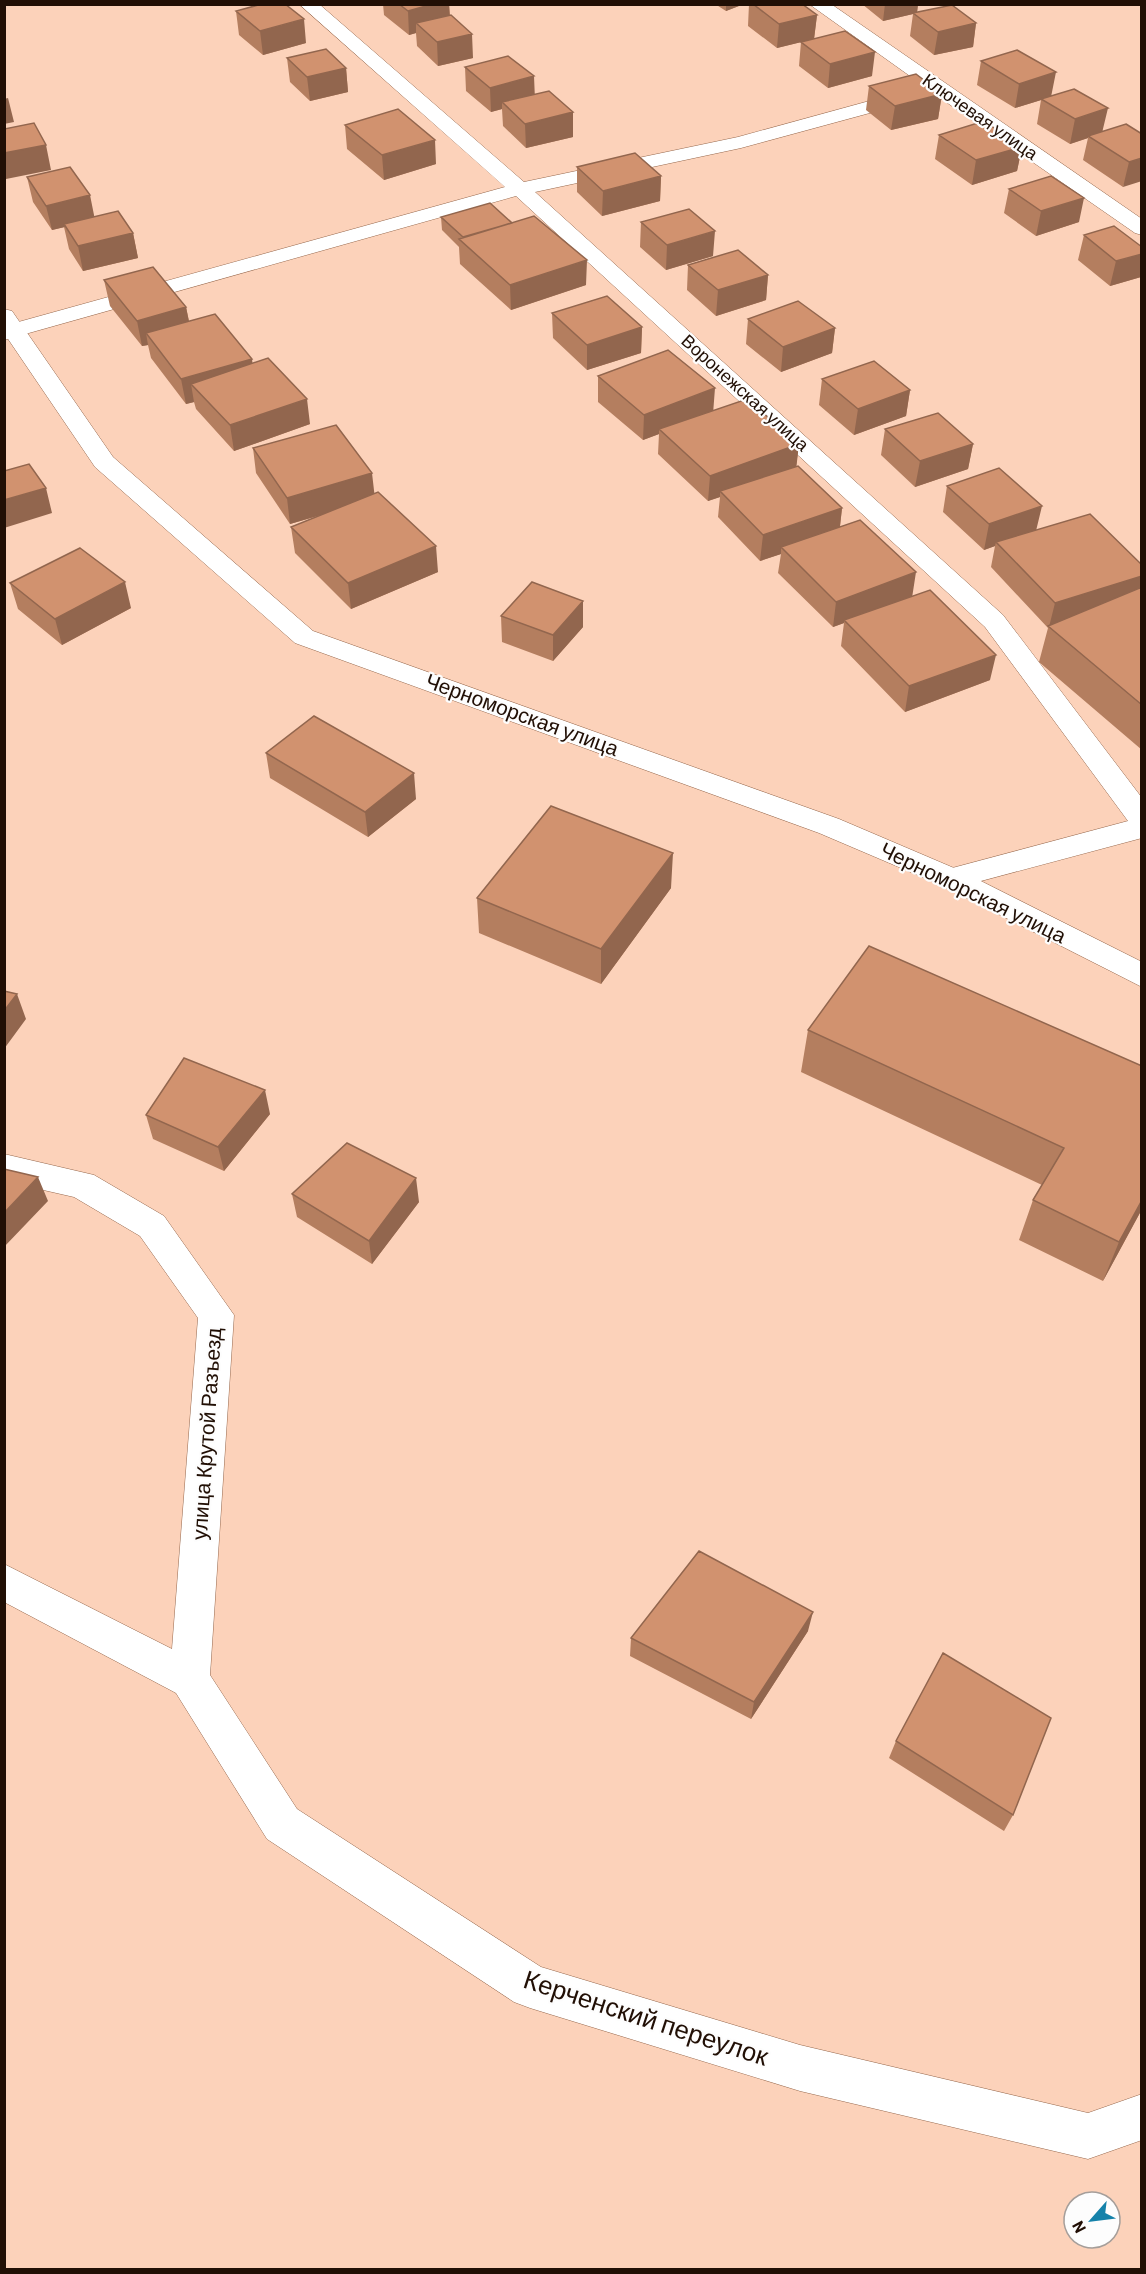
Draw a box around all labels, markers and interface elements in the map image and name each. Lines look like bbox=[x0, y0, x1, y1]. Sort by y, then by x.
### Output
street label: Ключевая улица bbox=[919, 68, 1043, 165]
street label: Воронежская улица bbox=[677, 329, 815, 456]
street label: Черноморская улица bbox=[423, 667, 623, 760]
street label: Черноморская улица bbox=[877, 836, 1071, 948]
street label: улица Крутой Разъезд bbox=[186, 1327, 225, 1541]
street label: Керченский переулок bbox=[520, 1962, 773, 2071]
north arrow bbox=[1062, 2190, 1122, 2250]
text: N bbox=[1067, 2218, 1089, 2236]

